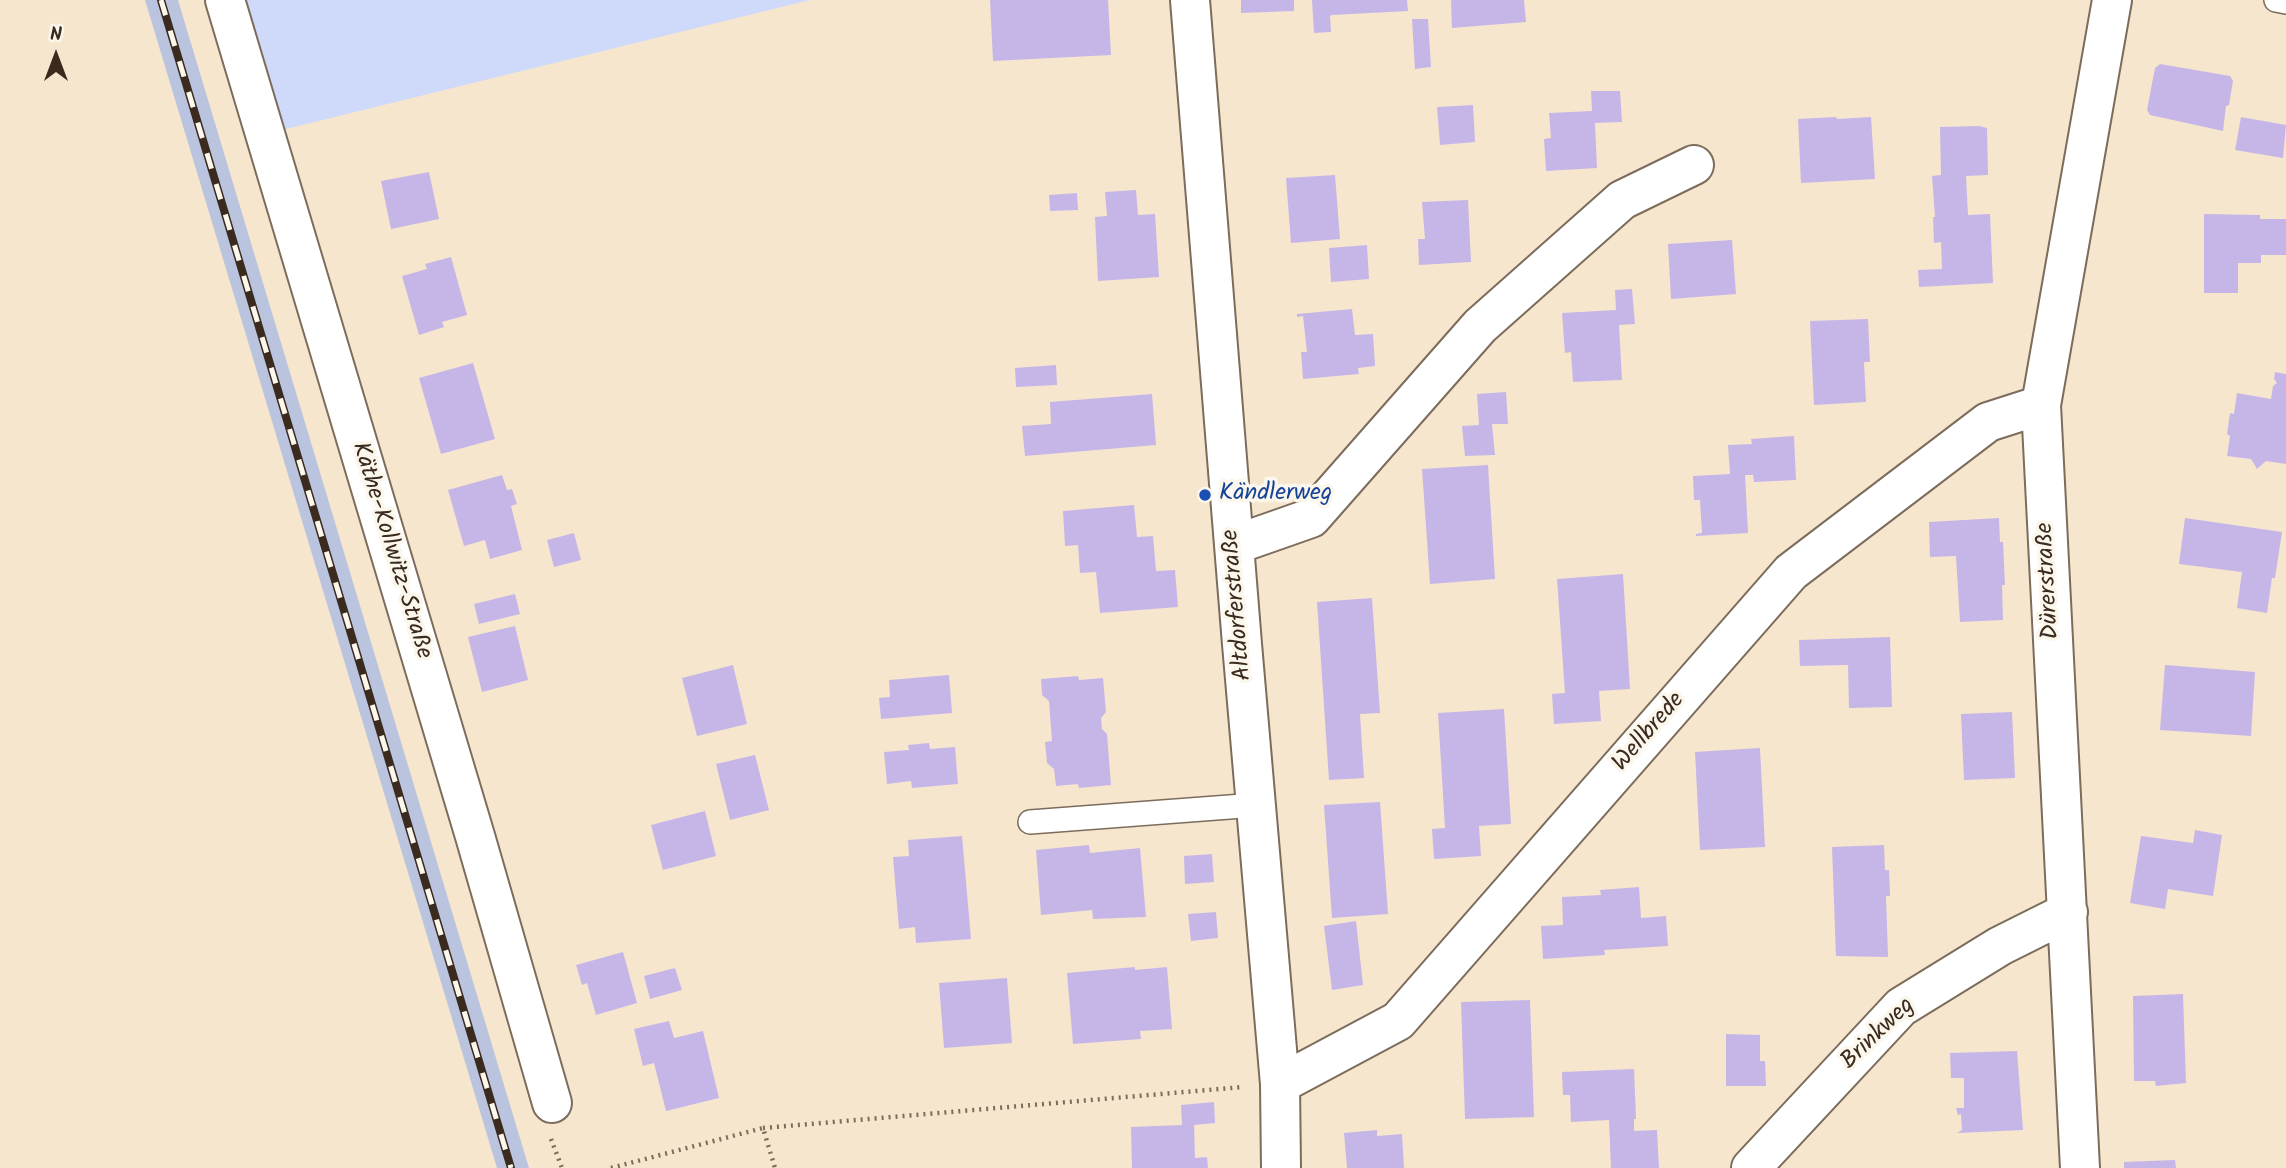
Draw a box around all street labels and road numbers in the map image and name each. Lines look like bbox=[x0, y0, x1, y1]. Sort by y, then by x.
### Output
street label: Käthe-Kollwitz-Straße bbox=[343, 439, 437, 663]
street label: Dürerstraße bbox=[2033, 522, 2067, 640]
street label: Altdorferstraße bbox=[1218, 528, 1260, 682]
street label: Wellbrede bbox=[1608, 688, 1692, 778]
street label: Brinkweg bbox=[1836, 993, 1922, 1077]

